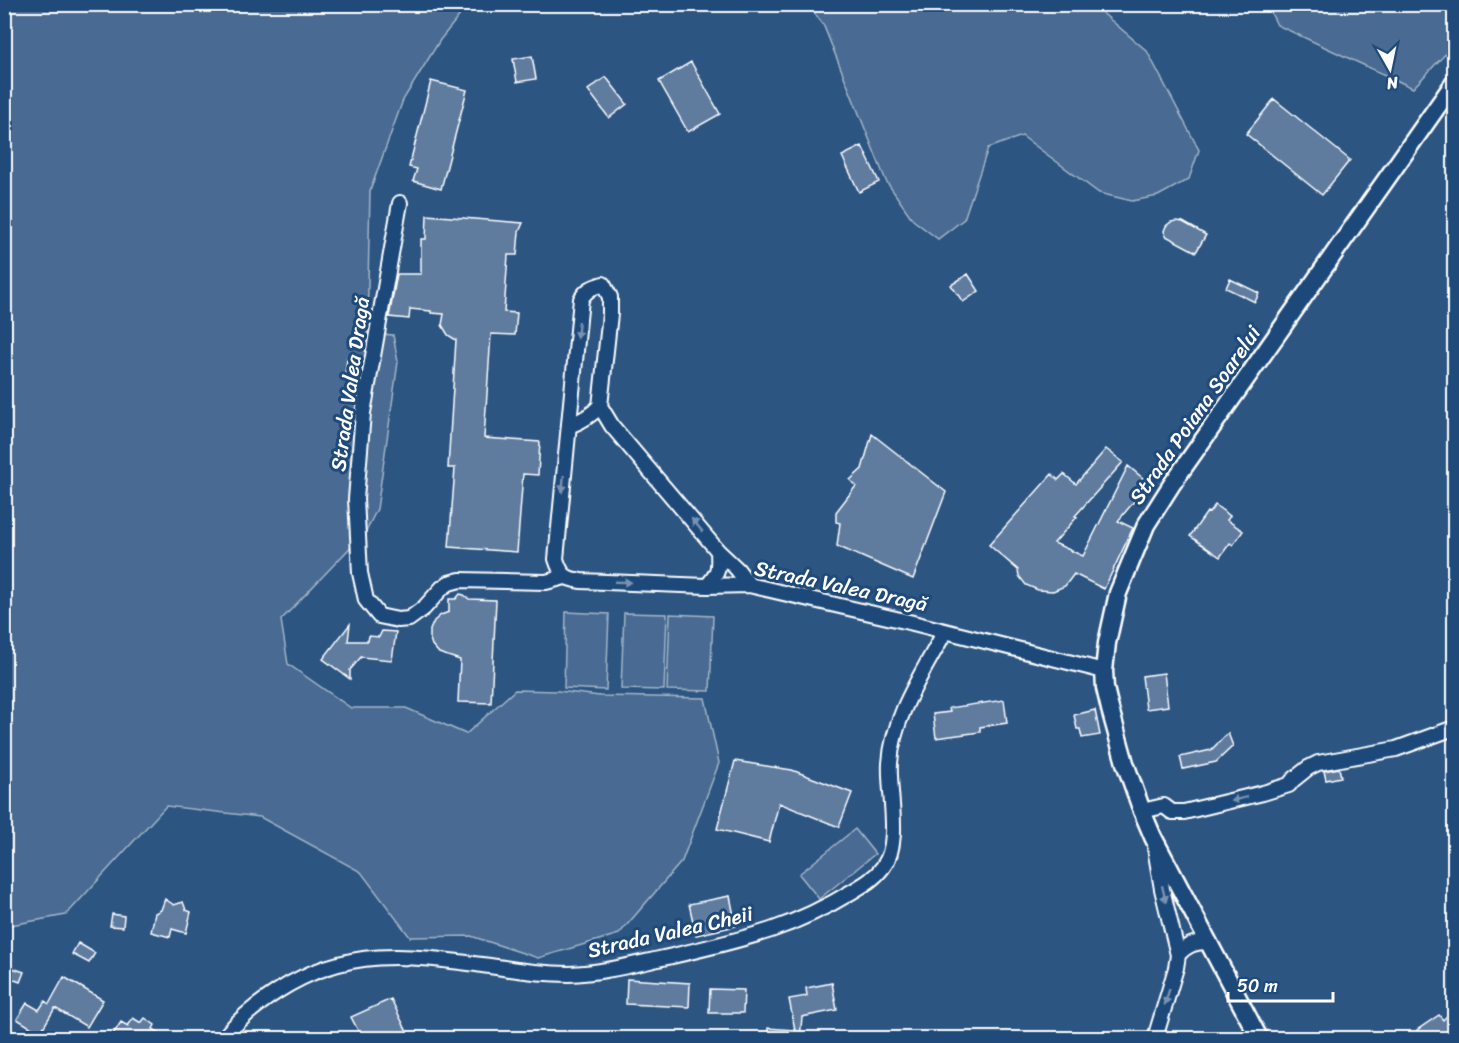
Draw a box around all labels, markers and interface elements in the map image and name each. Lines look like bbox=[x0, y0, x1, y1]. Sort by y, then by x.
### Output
north arrow bbox=[1360, 39, 1420, 99]
text: N bbox=[1384, 68, 1401, 99]
street label: Strada Valea Dragă bbox=[319, 293, 381, 474]
street label: Strada Poiana Soarelui bbox=[1119, 316, 1272, 513]
one-way arrow bbox=[573, 320, 583, 339]
one-way arrow bbox=[558, 475, 568, 494]
one-way arrow bbox=[691, 518, 704, 533]
street label: Strada Valea Dragă bbox=[751, 549, 932, 623]
one-way arrow bbox=[614, 578, 633, 587]
one-way arrow bbox=[1230, 794, 1248, 804]
one-way arrow bbox=[1160, 885, 1169, 904]
street label: Strada Valea Cheii bbox=[584, 894, 758, 969]
scale bar bbox=[1228, 965, 1333, 1003]
text: 50 m bbox=[1237, 970, 1278, 1002]
one-way arrow bbox=[1162, 988, 1172, 1006]

